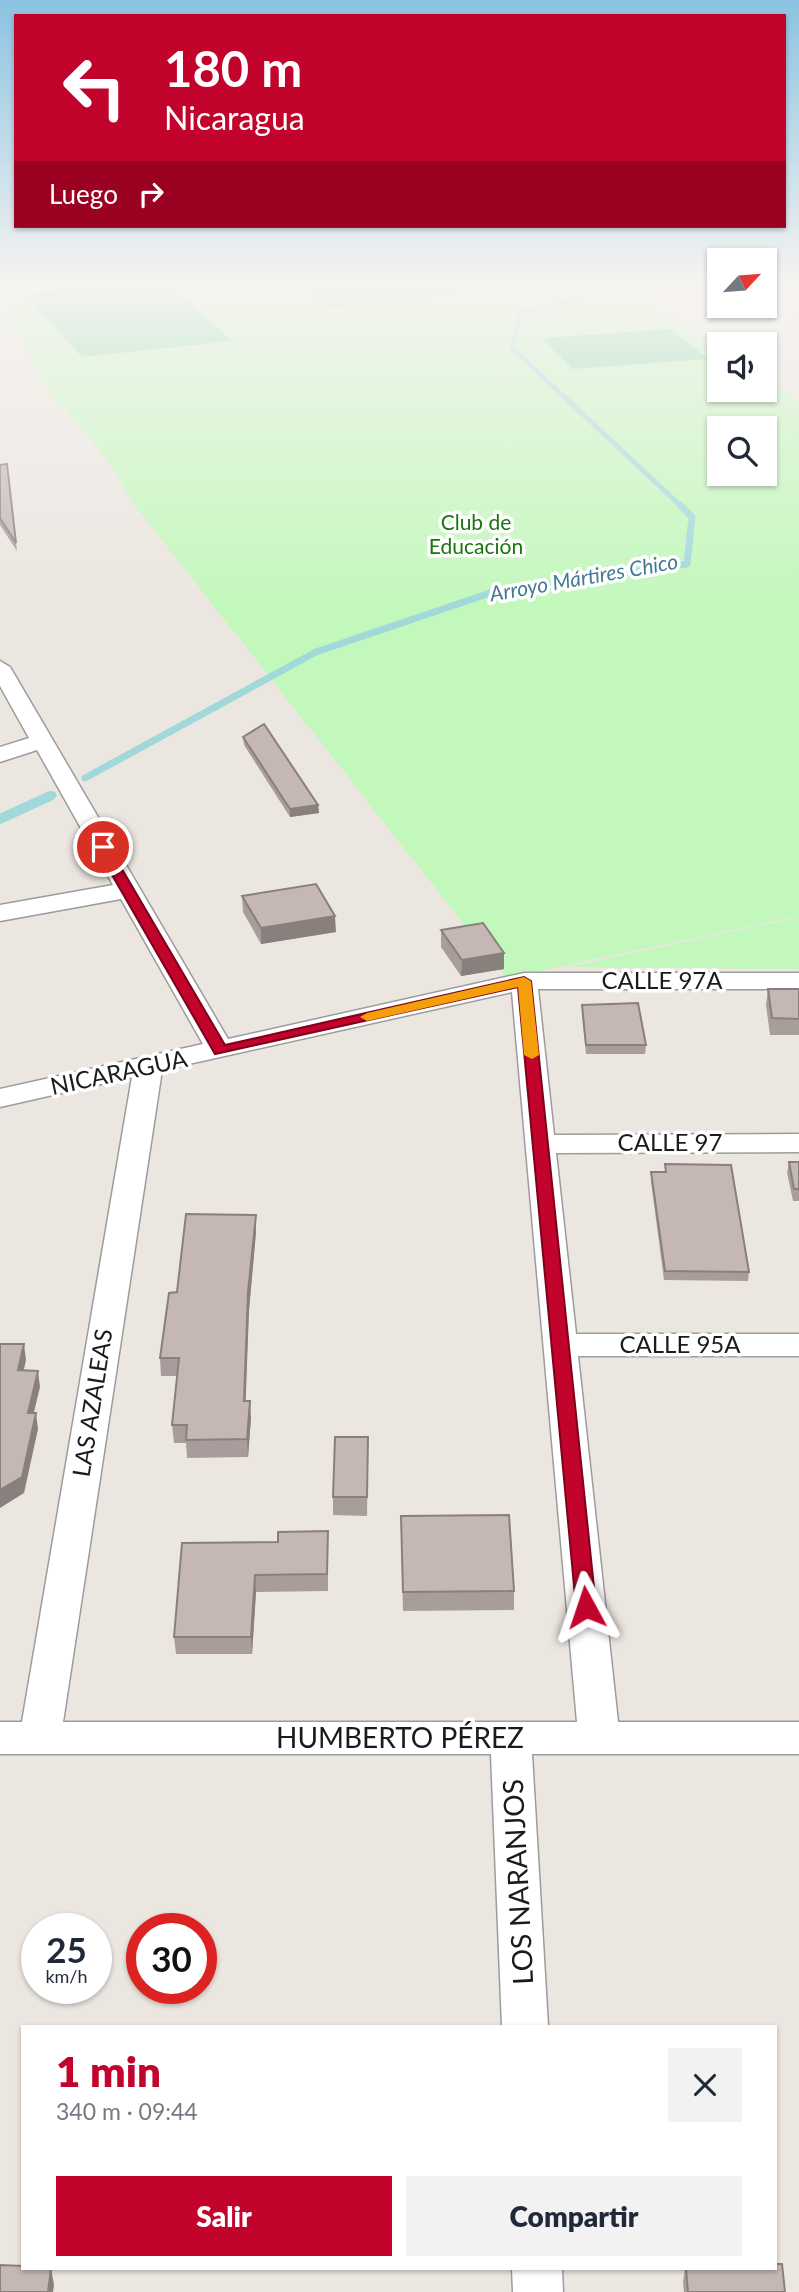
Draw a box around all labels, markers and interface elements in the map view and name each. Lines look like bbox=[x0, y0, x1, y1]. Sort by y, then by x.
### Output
text: 180 m bbox=[164, 39, 302, 97]
icon: left bbox=[49, 42, 140, 133]
text: Nicaragua bbox=[164, 98, 305, 137]
icon: right bbox=[132, 175, 170, 213]
text: Luego bbox=[49, 178, 118, 210]
north arrow bbox=[707, 248, 777, 318]
map controls bbox=[707, 248, 777, 486]
button: sound bbox=[707, 332, 777, 402]
button: search bbox=[707, 416, 777, 486]
park label: Club de Educación bbox=[429, 509, 523, 558]
water label: Arroyo Mártires Chico bbox=[487, 548, 680, 606]
pin bbox=[73, 817, 133, 877]
icon: arrive bbox=[84, 828, 122, 866]
street label: CALLE 97A bbox=[601, 965, 723, 994]
street label: NICARAGUA bbox=[48, 1043, 191, 1100]
street label: CALLE 97 bbox=[618, 1127, 722, 1156]
street label: LAS AZALEAS bbox=[66, 1327, 118, 1479]
street label: CALLE 95A bbox=[619, 1329, 741, 1358]
position arrow bbox=[549, 1570, 623, 1644]
street label: HUMBERTO PÉREZ bbox=[276, 1720, 524, 1754]
street label: LOS NARANJOS bbox=[495, 1778, 539, 1986]
speed limit sign: 30 bbox=[126, 1913, 217, 2004]
text: 25 bbox=[46, 1928, 87, 1970]
text: km/h bbox=[45, 1965, 88, 1987]
text: 1 min bbox=[56, 2046, 161, 2096]
button: close bbox=[668, 2048, 742, 2122]
text: 340 m · 09:44 bbox=[56, 2097, 198, 2125]
button: Salir bbox=[56, 2176, 392, 2256]
button: Compartir bbox=[406, 2176, 742, 2256]

